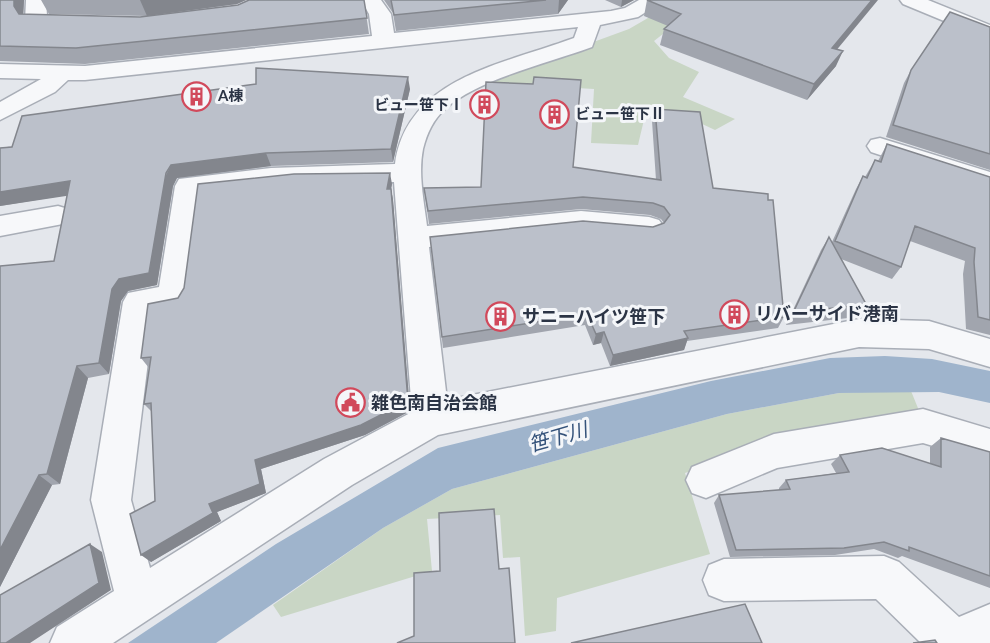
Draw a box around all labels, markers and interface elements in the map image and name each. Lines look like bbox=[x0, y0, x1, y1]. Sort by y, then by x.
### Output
building icon: A棟 bbox=[181, 80, 213, 112]
place label: A棟 bbox=[217, 86, 243, 104]
building icon: ビュー笹下Ⅰ bbox=[469, 89, 501, 121]
place label: ビュー笹下Ⅰ bbox=[374, 95, 464, 113]
building icon: ビュー笹下Ⅱ bbox=[538, 98, 570, 130]
place label: ビュー笹下Ⅱ bbox=[575, 104, 665, 122]
building icon: リバーサイド港南 bbox=[718, 298, 750, 330]
building icon: サニーハイツ笹下 bbox=[485, 301, 517, 333]
place label: リバーサイド港南 bbox=[755, 302, 899, 324]
place label: サニーハイツ笹下 bbox=[522, 305, 665, 327]
public building icon: 雑色南自治会館 bbox=[334, 387, 366, 419]
place label: 雑色南自治会館 bbox=[371, 391, 497, 413]
water label: 笹下川 bbox=[526, 416, 592, 456]

